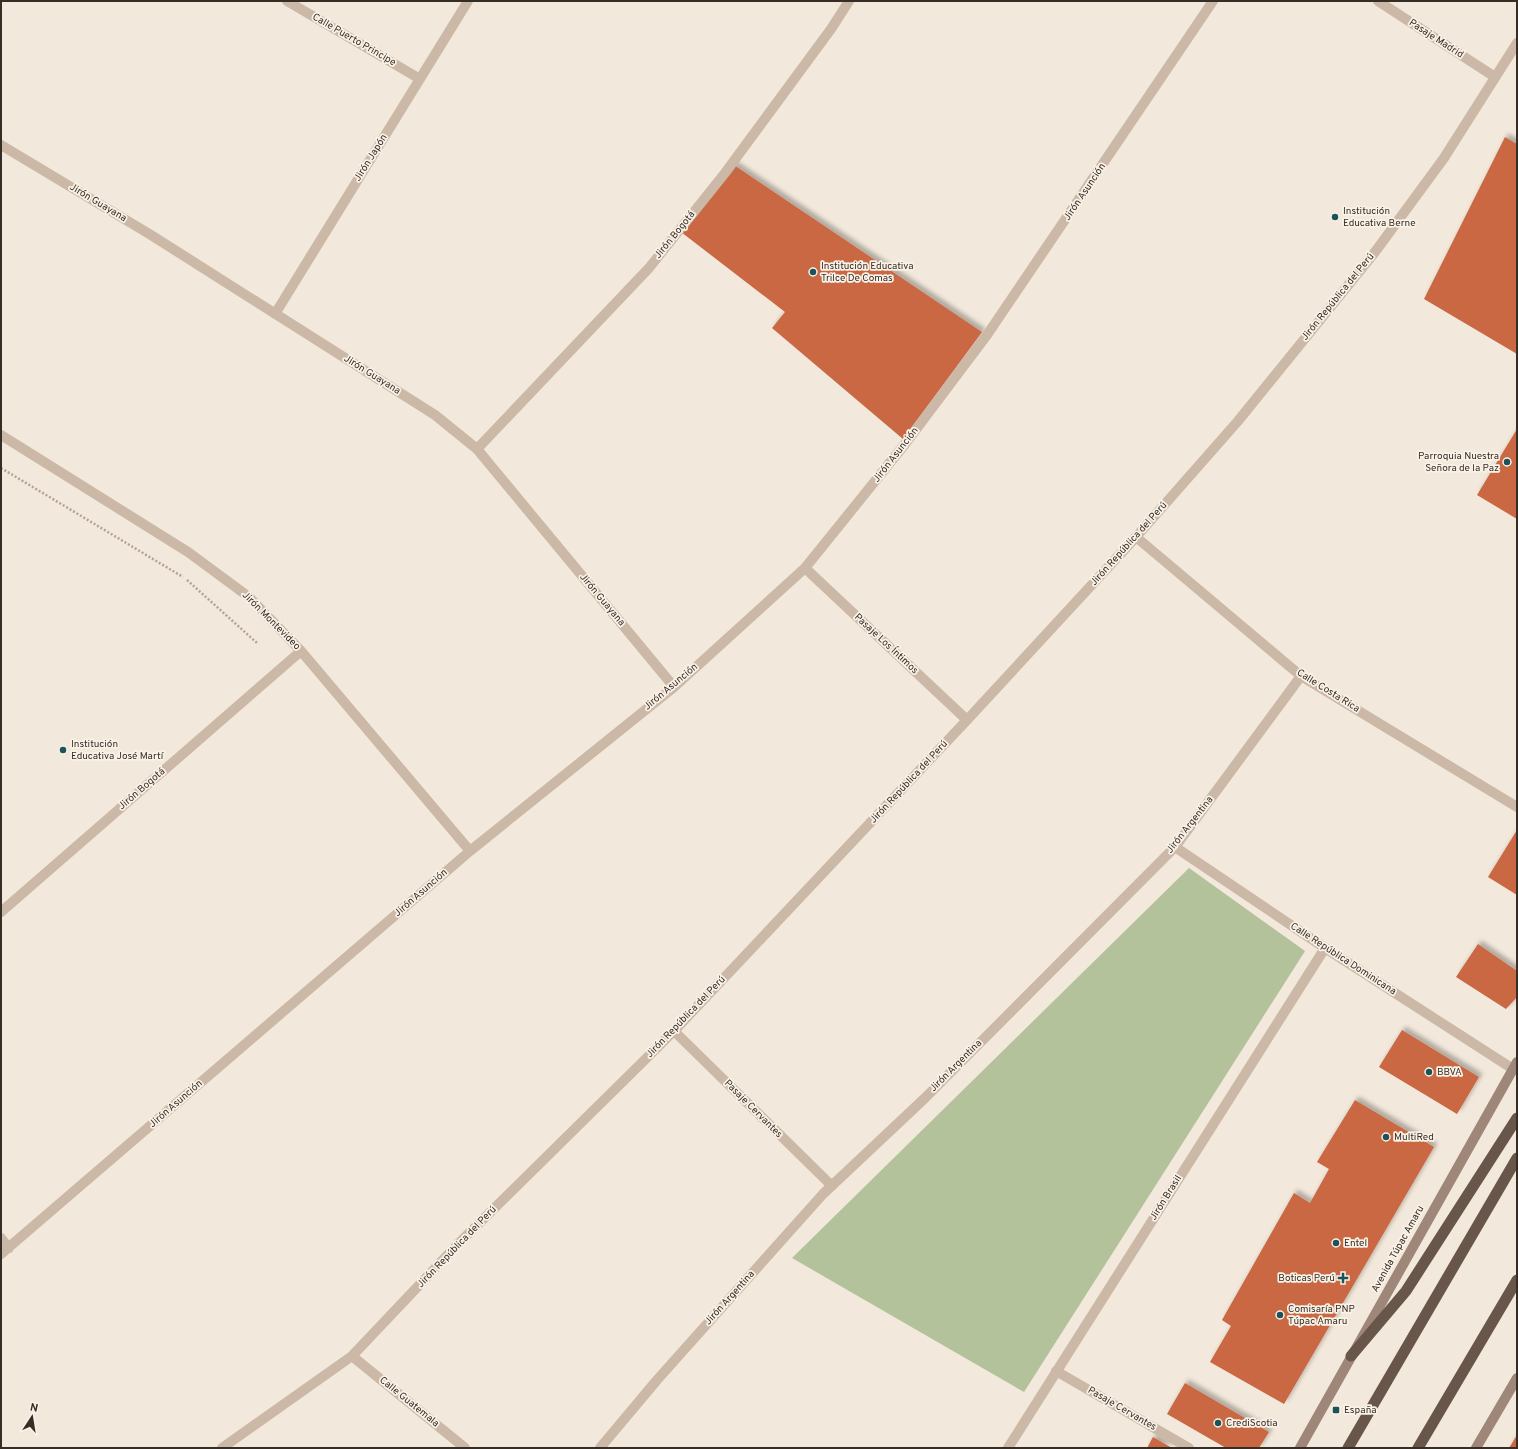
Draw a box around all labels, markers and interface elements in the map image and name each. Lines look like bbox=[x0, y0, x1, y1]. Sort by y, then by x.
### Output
street label: Calle Puerto Principe bbox=[310, 11, 398, 69]
street label: Pasaje Madrid bbox=[1406, 17, 1466, 61]
street label: Jirón Japón bbox=[351, 132, 391, 184]
street label: Jirón Asunción bbox=[1061, 161, 1109, 223]
street label: Jirón Guayana bbox=[67, 181, 129, 225]
place label: Institución Educativa Berne bbox=[1343, 205, 1416, 230]
street label: Jirón Bogotá bbox=[652, 208, 698, 262]
marker: Institución Educativa Berne bbox=[1330, 212, 1340, 222]
street label: Jirón República del Perú bbox=[1299, 251, 1377, 343]
place label: Institución Educativa Trilce De Comas bbox=[821, 260, 914, 285]
marker: Institución Educativa Trilce De Comas bbox=[808, 267, 818, 277]
street label: Jirón Guayana bbox=[341, 352, 403, 398]
street label: Jirón Asunción bbox=[870, 425, 922, 485]
place label: Parroquia Nuestra Señora de la Paz bbox=[1418, 450, 1499, 475]
marker: Parroquia Nuestra Señora de la Paz bbox=[1502, 457, 1512, 467]
street label: Jirón República del Perú bbox=[1088, 499, 1170, 589]
street label: Jirón Guayana bbox=[576, 571, 628, 629]
street label: Jirón Montevideo bbox=[239, 589, 303, 653]
street label: Pasaje Los Íntimos bbox=[851, 611, 921, 677]
street label: Jirón Asunción bbox=[641, 661, 701, 713]
street label: Calle Costa Rica bbox=[1294, 666, 1362, 716]
place label: Institución Educativa José Martí bbox=[71, 738, 165, 763]
street label: Jirón República del Perú bbox=[867, 738, 951, 826]
marker: Institución Educativa José Martí bbox=[58, 745, 68, 755]
street label: Jirón Bogotá bbox=[116, 765, 168, 813]
street label: Jirón Argentina bbox=[1164, 794, 1216, 856]
street label: Jirón Asunción bbox=[392, 866, 450, 920]
street label: Calle República Dominicana bbox=[1288, 920, 1398, 998]
street label: Jirón República del Perú bbox=[644, 973, 728, 1061]
street label: Jirón Argentina bbox=[927, 1037, 985, 1095]
place label: BBVA bbox=[1437, 1066, 1462, 1079]
marker: BBVA bbox=[1424, 1067, 1434, 1077]
street label: Jirón Asunción bbox=[147, 1077, 205, 1131]
street label: Pasaje Cervantes bbox=[721, 1077, 785, 1141]
place label: MultiRed bbox=[1394, 1131, 1434, 1144]
marker: MultiRed bbox=[1381, 1132, 1391, 1142]
street label: Jirón Brasil bbox=[1147, 1173, 1185, 1223]
street label: Jirón República del Perú bbox=[415, 1203, 499, 1291]
street label: Avenida Túpac Amaru bbox=[1369, 1203, 1427, 1295]
place label: Entel bbox=[1344, 1237, 1367, 1250]
marker: Entel bbox=[1331, 1238, 1341, 1248]
street label: Jirón Argentina bbox=[702, 1268, 758, 1328]
place label: Boticas Perú bbox=[1278, 1272, 1335, 1285]
marker: Boticas Perú bbox=[1338, 1273, 1348, 1283]
place label: Comisaría PNP Túpac Amaru bbox=[1288, 1303, 1355, 1328]
marker: Comisaría PNP Túpac Amaru bbox=[1275, 1310, 1285, 1320]
street label: Calle Guatemala bbox=[376, 1374, 442, 1430]
street label: Pasaje Cervantes bbox=[1085, 1384, 1159, 1434]
north arrow bbox=[12, 1397, 52, 1437]
text: N bbox=[29, 1401, 39, 1416]
place label: España bbox=[1344, 1404, 1377, 1417]
marker: España bbox=[1331, 1405, 1341, 1415]
place label: CrediScotia bbox=[1226, 1417, 1278, 1430]
marker: CrediScotia bbox=[1213, 1418, 1223, 1428]

